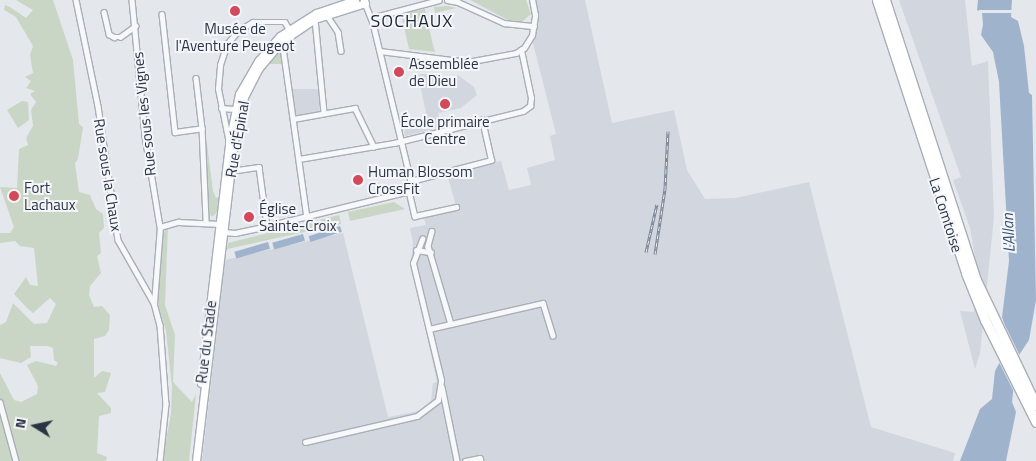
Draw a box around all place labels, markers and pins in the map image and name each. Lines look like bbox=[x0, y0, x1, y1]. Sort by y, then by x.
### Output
marker: Musée de l'Aventure Peugeot bbox=[229, 5, 241, 17]
place label: Musée de l'Aventure Peugeot bbox=[175, 19, 295, 54]
place label: Assemblée de Dieu bbox=[409, 54, 479, 89]
marker: Assemblée de Dieu bbox=[393, 66, 405, 78]
marker: École primaire Centre bbox=[439, 98, 451, 110]
place label: École primaire Centre bbox=[400, 112, 490, 147]
place label: Human Blossom CrossFit bbox=[368, 162, 473, 197]
marker: Human Blossom CrossFit bbox=[352, 174, 364, 186]
place label: Fort Lachaux bbox=[24, 178, 76, 213]
marker: Fort Lachaux bbox=[8, 190, 20, 202]
place label: Église Sainte-Croix bbox=[259, 199, 336, 234]
marker: Église Sainte-Croix bbox=[243, 211, 255, 223]

